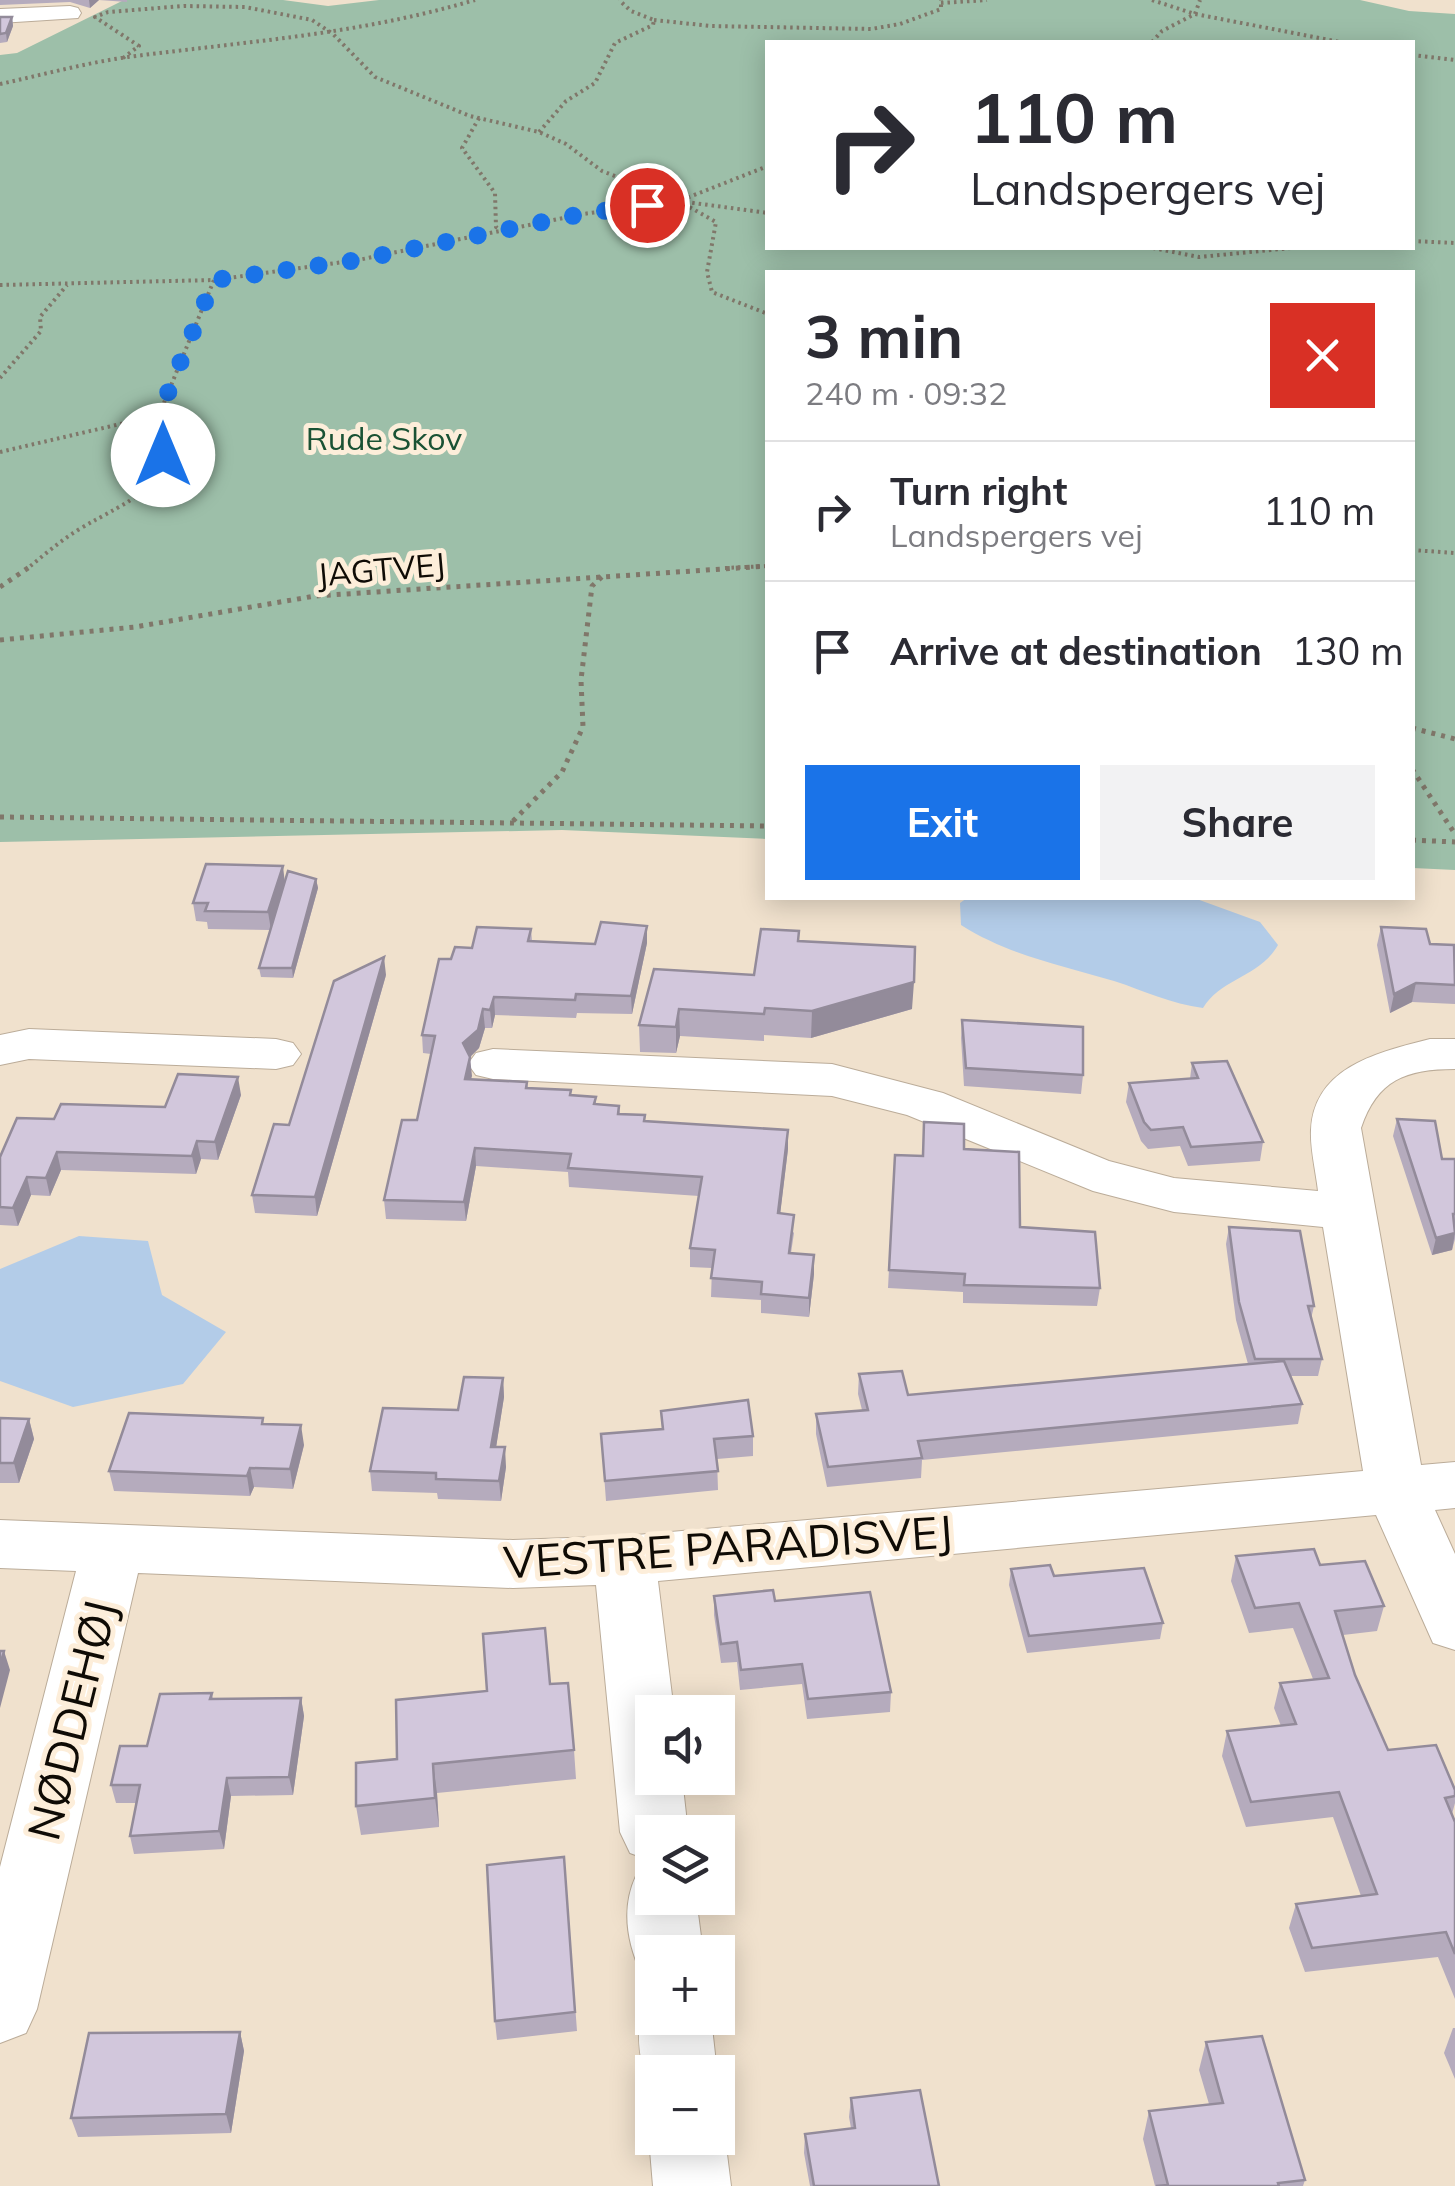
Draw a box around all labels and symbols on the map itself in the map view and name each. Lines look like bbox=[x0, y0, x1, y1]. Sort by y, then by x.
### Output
pin bbox=[605, 163, 690, 248]
position arrow bbox=[111, 403, 215, 507]
park label: Rude Skov bbox=[306, 418, 462, 458]
street label: JAGTVEJ bbox=[315, 543, 447, 595]
street label: VESTRE PARADISVEJ bbox=[502, 1502, 954, 1590]
street label: NØDDEHØJ bbox=[14, 1595, 128, 1845]

